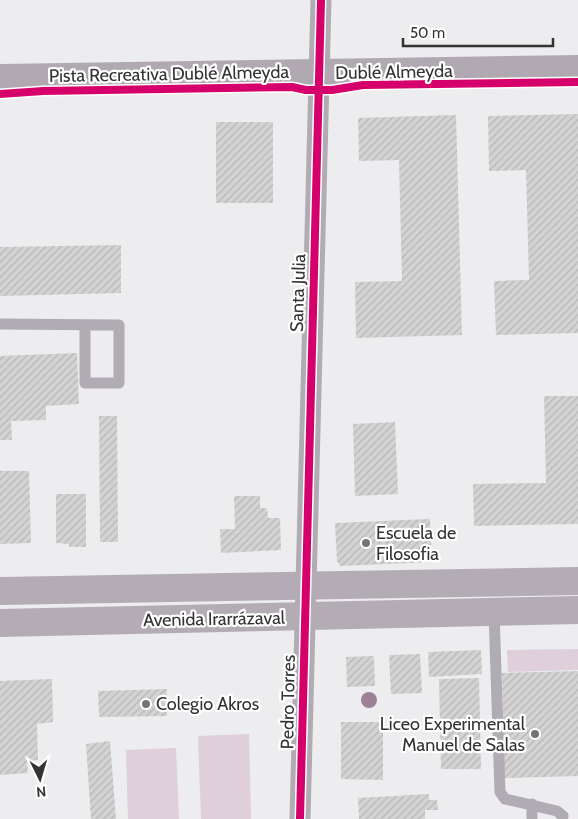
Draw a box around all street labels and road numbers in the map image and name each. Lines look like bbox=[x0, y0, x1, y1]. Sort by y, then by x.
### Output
street label: Dublé Almeyda bbox=[335, 60, 453, 84]
street label: Pista Recreativa Dublé Almeyda bbox=[49, 61, 290, 87]
street label: Santa Julia bbox=[286, 253, 310, 333]
street label: Avenida Irarrázaval bbox=[143, 607, 286, 631]
street label: Pedro Torres bbox=[276, 655, 300, 749]

